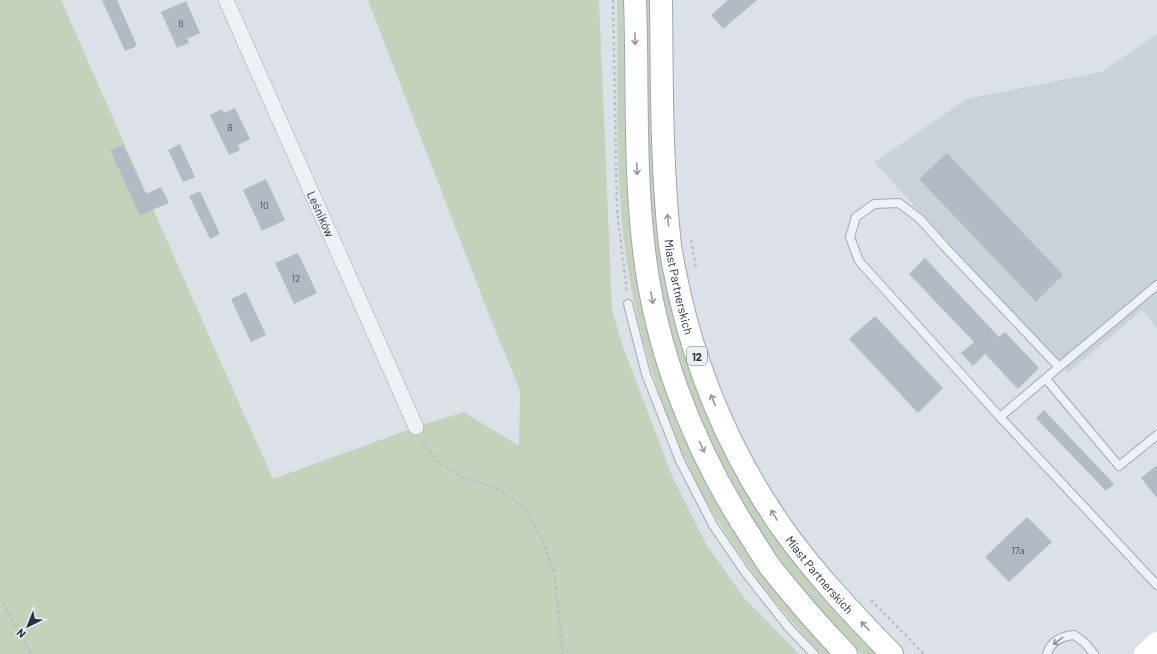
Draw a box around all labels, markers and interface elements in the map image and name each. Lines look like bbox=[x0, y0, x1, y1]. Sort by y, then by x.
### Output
house number: 6 bbox=[178, 17, 184, 29]
one-way arrow bbox=[631, 32, 639, 45]
house number: 8 bbox=[227, 121, 233, 133]
one-way arrow bbox=[634, 162, 641, 175]
street label: Leśników bbox=[305, 189, 338, 239]
house number: 10 bbox=[259, 199, 269, 211]
one-way arrow bbox=[664, 214, 672, 227]
street label: Miast Partnerskich bbox=[662, 238, 697, 336]
house number: 12 bbox=[292, 272, 300, 284]
one-way arrow bbox=[648, 291, 656, 304]
road number: 12 bbox=[687, 347, 707, 365]
one-way arrow bbox=[709, 394, 717, 406]
one-way arrow bbox=[699, 441, 706, 453]
one-way arrow bbox=[770, 509, 778, 520]
street label: Miast Partnerskich bbox=[783, 533, 856, 616]
house number: 17a bbox=[1011, 544, 1025, 556]
north arrow bbox=[8, 606, 48, 646]
one-way arrow bbox=[860, 621, 870, 631]
text: N bbox=[14, 626, 28, 641]
one-way arrow bbox=[1052, 637, 1063, 645]

